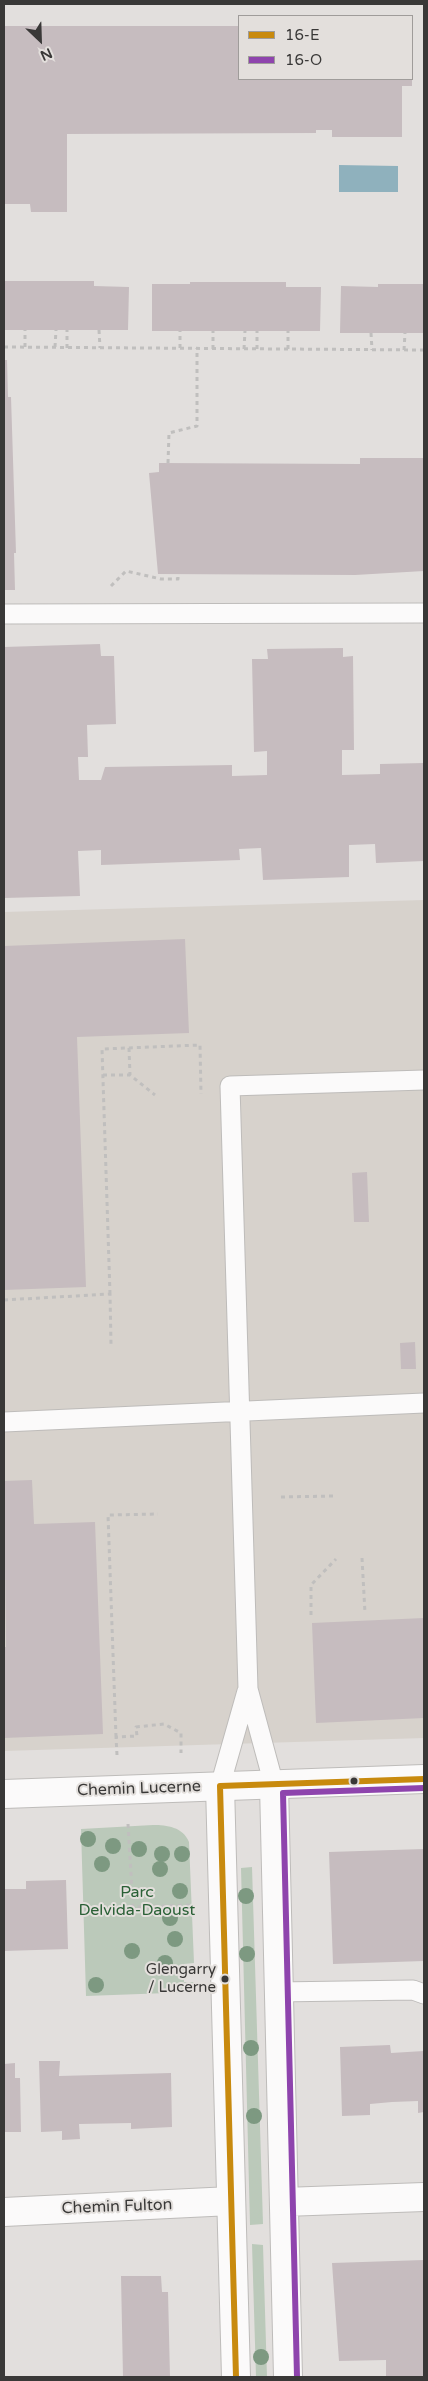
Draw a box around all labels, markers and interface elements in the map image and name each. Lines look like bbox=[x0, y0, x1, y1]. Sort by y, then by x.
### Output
north arrow bbox=[15, 15, 65, 65]
legend bbox=[238, 15, 413, 80]
text: 16-E bbox=[285, 26, 320, 44]
text: N bbox=[38, 44, 55, 64]
text: 16-O bbox=[285, 51, 322, 69]
unlabelled marker bbox=[349, 1776, 359, 1786]
street label: Chemin Lucerne bbox=[77, 1777, 201, 1801]
park label: Parc Delvida-Daoust bbox=[79, 1883, 195, 1921]
place label: Glengarry / Lucerne bbox=[146, 1961, 216, 1996]
marker: Glengarry / Lucerne bbox=[220, 1974, 230, 1984]
street label: Chemin Fulton bbox=[61, 2195, 173, 2219]

